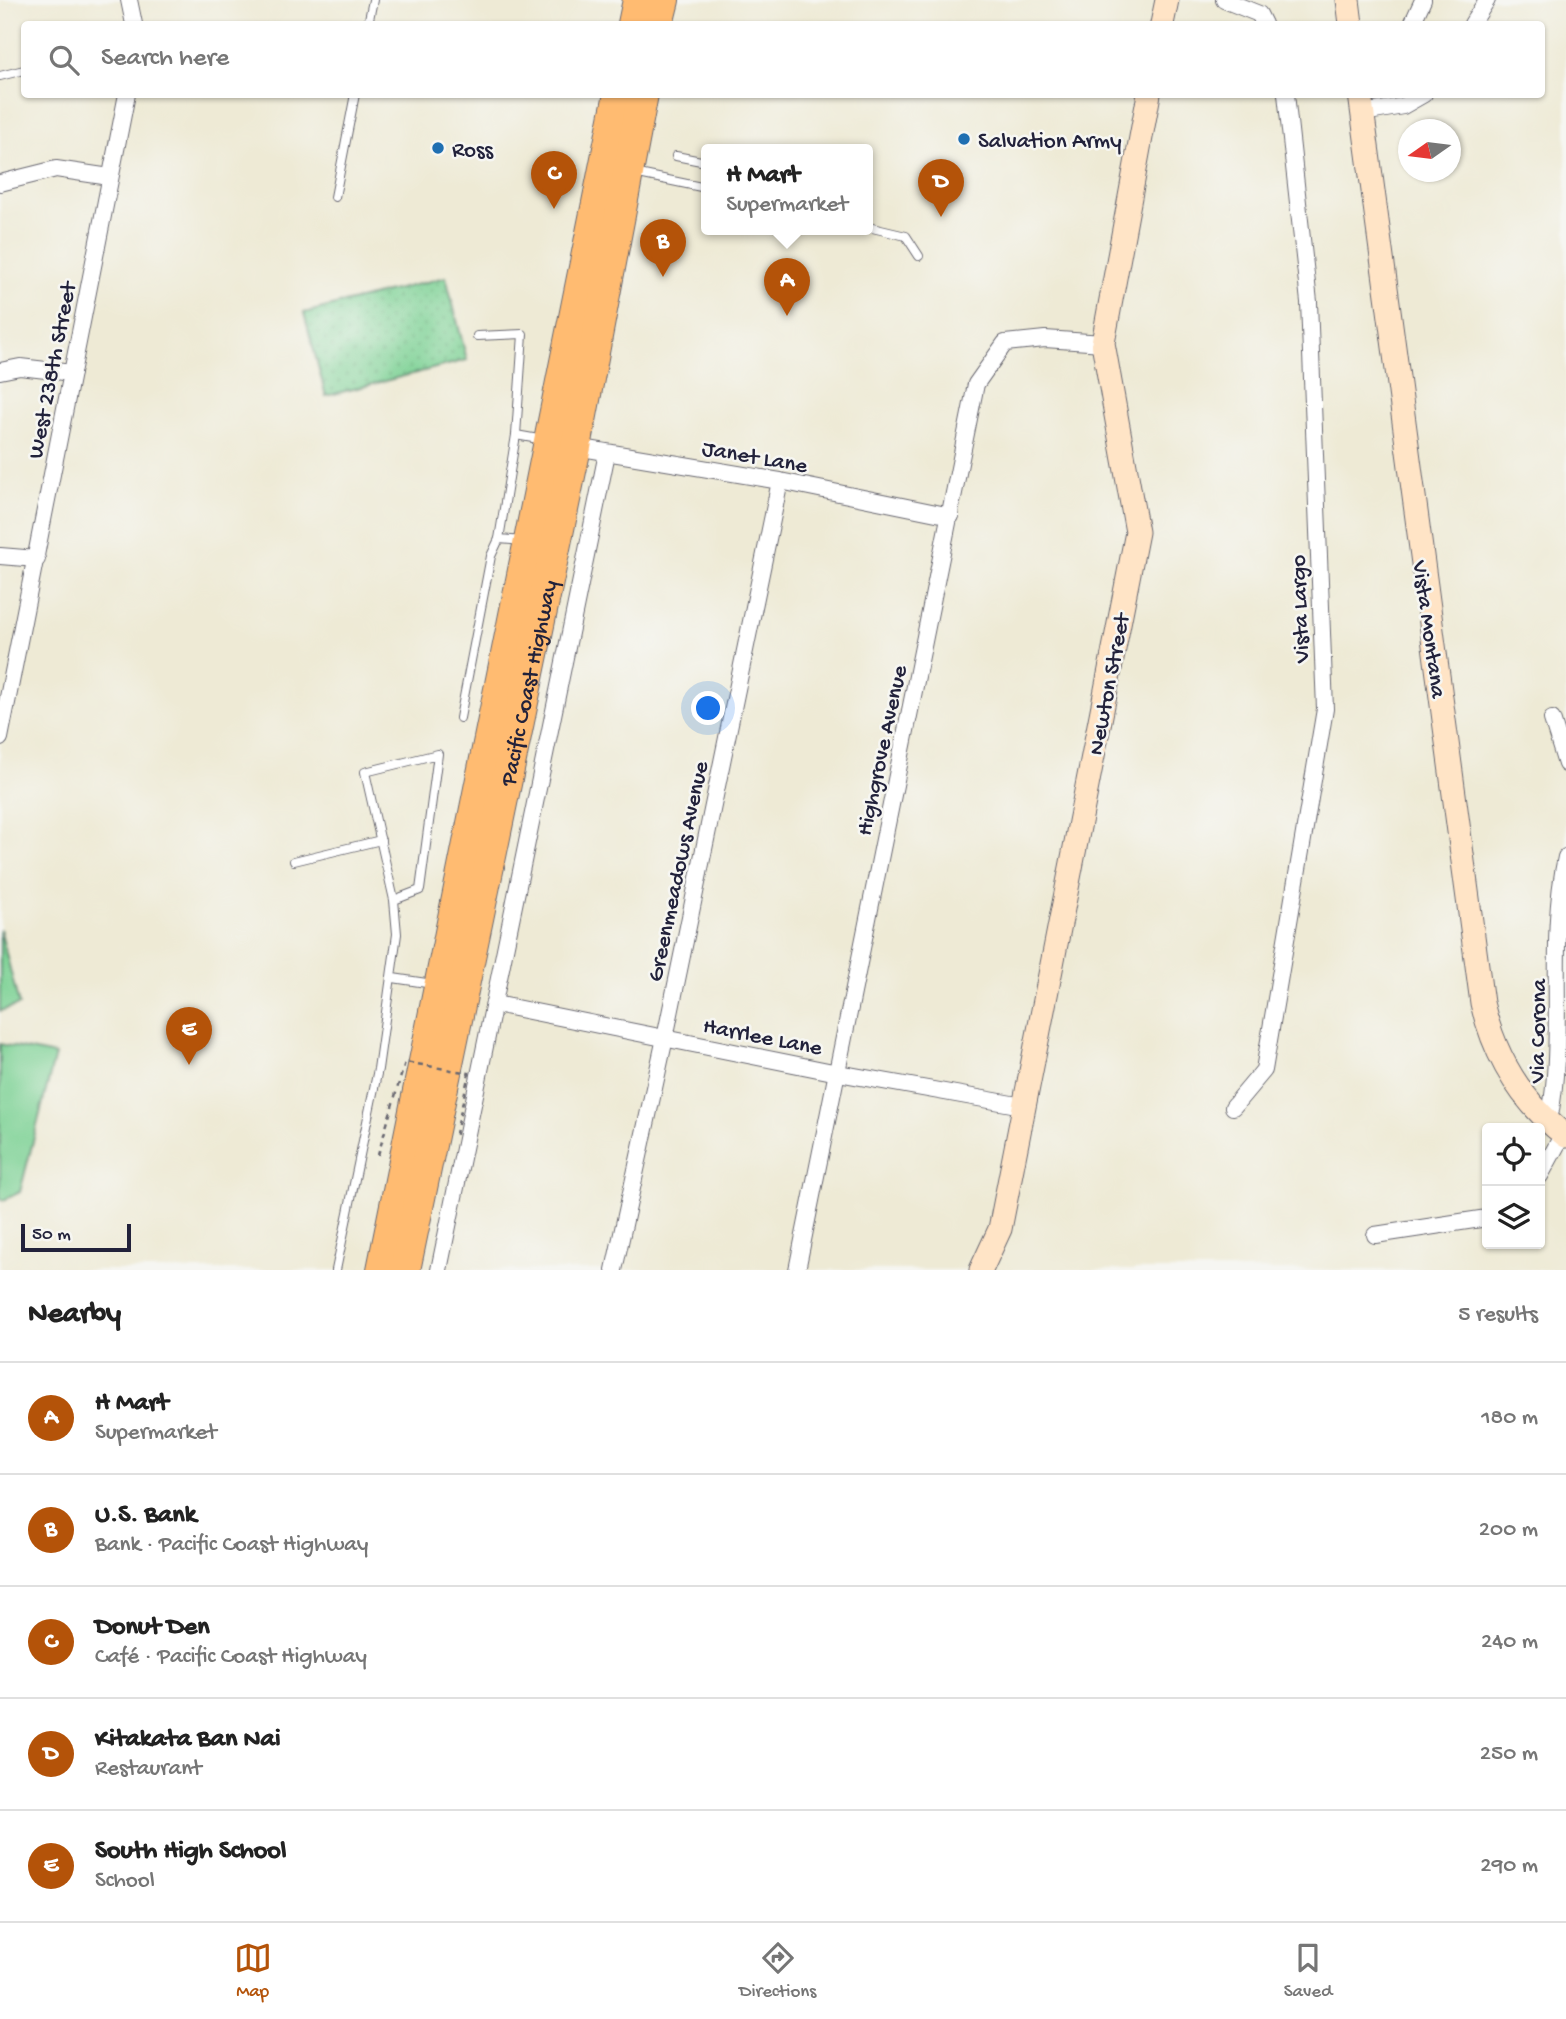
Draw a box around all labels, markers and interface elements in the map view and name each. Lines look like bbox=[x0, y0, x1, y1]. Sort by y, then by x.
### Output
search box bbox=[21, 21, 1545, 98]
icon: search bbox=[45, 41, 83, 79]
text: Search here bbox=[101, 44, 229, 75]
north arrow bbox=[1398, 119, 1461, 182]
place label: Salvation Army bbox=[978, 129, 1121, 156]
marker: Salvation Army bbox=[956, 131, 972, 147]
place label: Ross bbox=[452, 138, 493, 165]
marker: Ross bbox=[430, 140, 446, 156]
popup bbox=[701, 144, 873, 235]
pin: C bbox=[531, 151, 577, 209]
pin: D bbox=[918, 159, 964, 217]
text: H Mart bbox=[726, 161, 800, 192]
text: Supermarket bbox=[726, 192, 848, 219]
pin: B bbox=[640, 219, 686, 277]
pin: A bbox=[764, 258, 810, 316]
street label: West 238th Street bbox=[23, 279, 84, 461]
street label: Janet Lane bbox=[700, 436, 810, 481]
street label: Vista Largo bbox=[1286, 554, 1317, 664]
street label: Vista Montana bbox=[1404, 558, 1451, 701]
street label: Pacific Coast Highway bbox=[496, 578, 565, 790]
street label: Newton Street bbox=[1083, 610, 1138, 758]
street label: Highgrove Avenue bbox=[852, 662, 915, 838]
your location bbox=[691, 691, 725, 725]
street label: Greenmeadows Avenue bbox=[643, 758, 716, 984]
street label: Via Corona bbox=[1525, 978, 1554, 1084]
pin: E bbox=[166, 1007, 212, 1065]
street label: Harrlee Lane bbox=[701, 1014, 825, 1063]
map controls bbox=[1482, 1123, 1545, 1249]
button: locate bbox=[1482, 1123, 1545, 1186]
button: layers bbox=[1482, 1186, 1545, 1249]
scale bar bbox=[21, 1221, 131, 1253]
text: 50 m bbox=[32, 1224, 71, 1247]
text: Nearby bbox=[28, 1298, 121, 1333]
text: 5 results bbox=[1458, 1302, 1538, 1329]
text: H Mart bbox=[95, 1389, 168, 1420]
text: A bbox=[44, 1405, 58, 1432]
text: 180 m bbox=[1481, 1405, 1538, 1432]
text: Supermarket bbox=[95, 1420, 217, 1447]
text: U.S. Bank bbox=[95, 1501, 196, 1532]
text: B bbox=[45, 1517, 57, 1544]
text: 200 m bbox=[1479, 1517, 1538, 1544]
text: Bank · Pacific Coast Highway bbox=[95, 1532, 368, 1559]
text: Donut Den bbox=[95, 1613, 210, 1644]
text: C bbox=[45, 1629, 57, 1656]
text: 240 m bbox=[1481, 1629, 1538, 1656]
text: Café · Pacific Coast Highway bbox=[95, 1644, 367, 1671]
text: Kitakata Ban Nai bbox=[95, 1725, 281, 1756]
text: D bbox=[44, 1741, 59, 1768]
text: 250 m bbox=[1480, 1741, 1538, 1768]
text: Restaurant bbox=[95, 1756, 202, 1783]
text: South High School bbox=[95, 1837, 286, 1868]
text: E bbox=[44, 1853, 58, 1880]
text: 290 m bbox=[1480, 1853, 1538, 1880]
text: School bbox=[95, 1868, 155, 1895]
tab: Map bbox=[234, 1939, 272, 2004]
tab: Directions bbox=[739, 1939, 816, 2004]
tab: Saved bbox=[1284, 1939, 1332, 2004]

